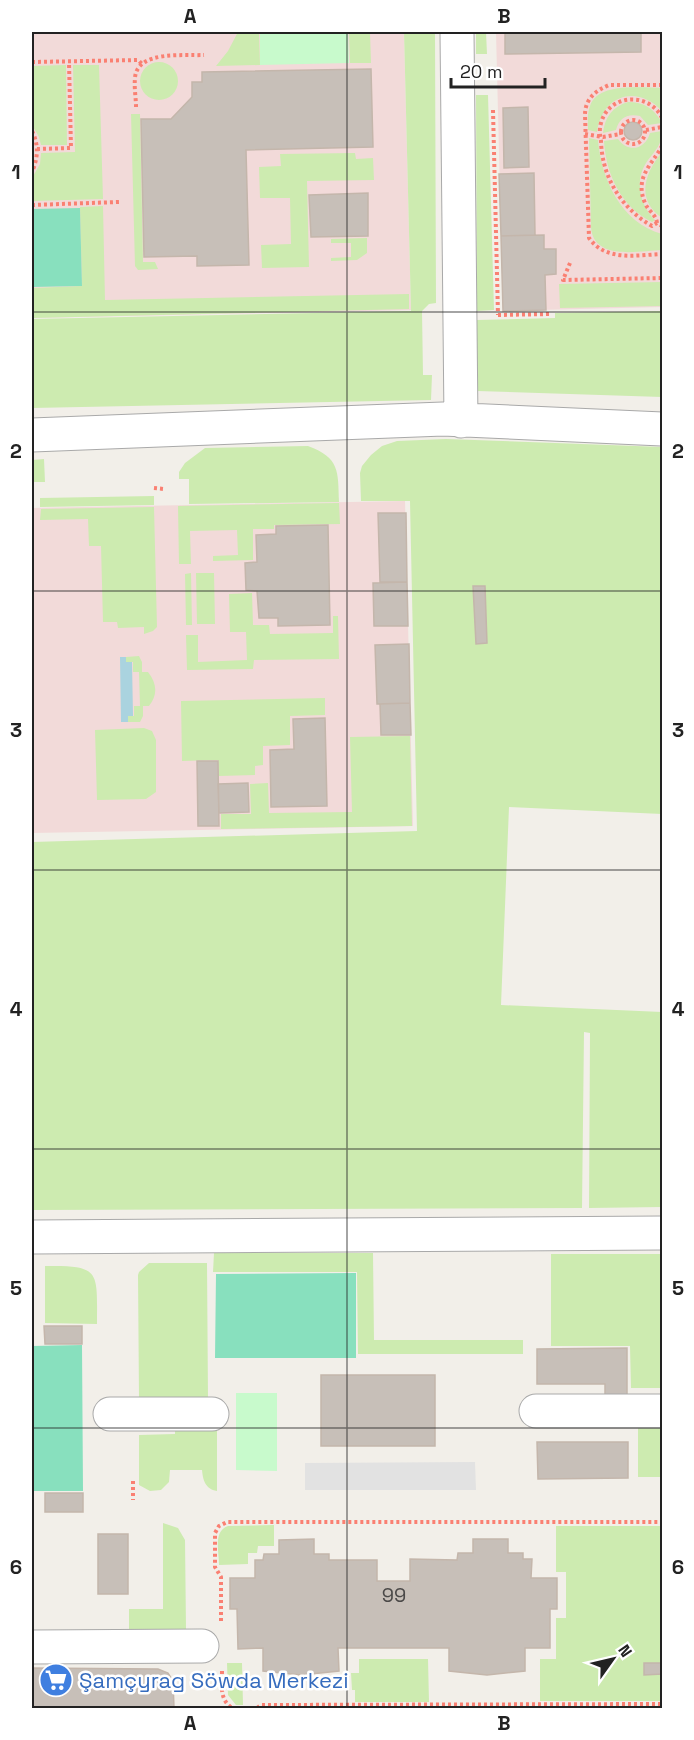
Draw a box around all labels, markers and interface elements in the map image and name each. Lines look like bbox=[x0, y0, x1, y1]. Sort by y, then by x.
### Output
text: A bbox=[184, 3, 197, 29]
text: B bbox=[497, 3, 511, 29]
scale bar bbox=[451, 51, 546, 89]
text: 20 m bbox=[460, 60, 503, 83]
text: 1 bbox=[11, 159, 21, 185]
text: 1 bbox=[673, 159, 683, 185]
text: 2 bbox=[10, 438, 22, 464]
text: 2 bbox=[672, 438, 684, 464]
text: 3 bbox=[10, 717, 22, 743]
text: 3 bbox=[672, 717, 684, 743]
text: 4 bbox=[10, 996, 23, 1022]
text: 4 bbox=[672, 996, 685, 1022]
text: 5 bbox=[10, 1275, 22, 1301]
text: 5 bbox=[672, 1275, 684, 1301]
text: 6 bbox=[10, 1554, 22, 1580]
text: 6 bbox=[672, 1554, 684, 1580]
house number: 99 bbox=[382, 1582, 406, 1608]
north arrow bbox=[583, 1629, 643, 1689]
text: N bbox=[613, 1641, 637, 1661]
supermarket icon: Şamçyrag Söwda Merkezi bbox=[38, 1662, 74, 1698]
place label: Şamçyrag Söwda Merkezi bbox=[79, 1666, 349, 1694]
text: A bbox=[184, 1710, 197, 1736]
text: B bbox=[497, 1710, 511, 1736]

